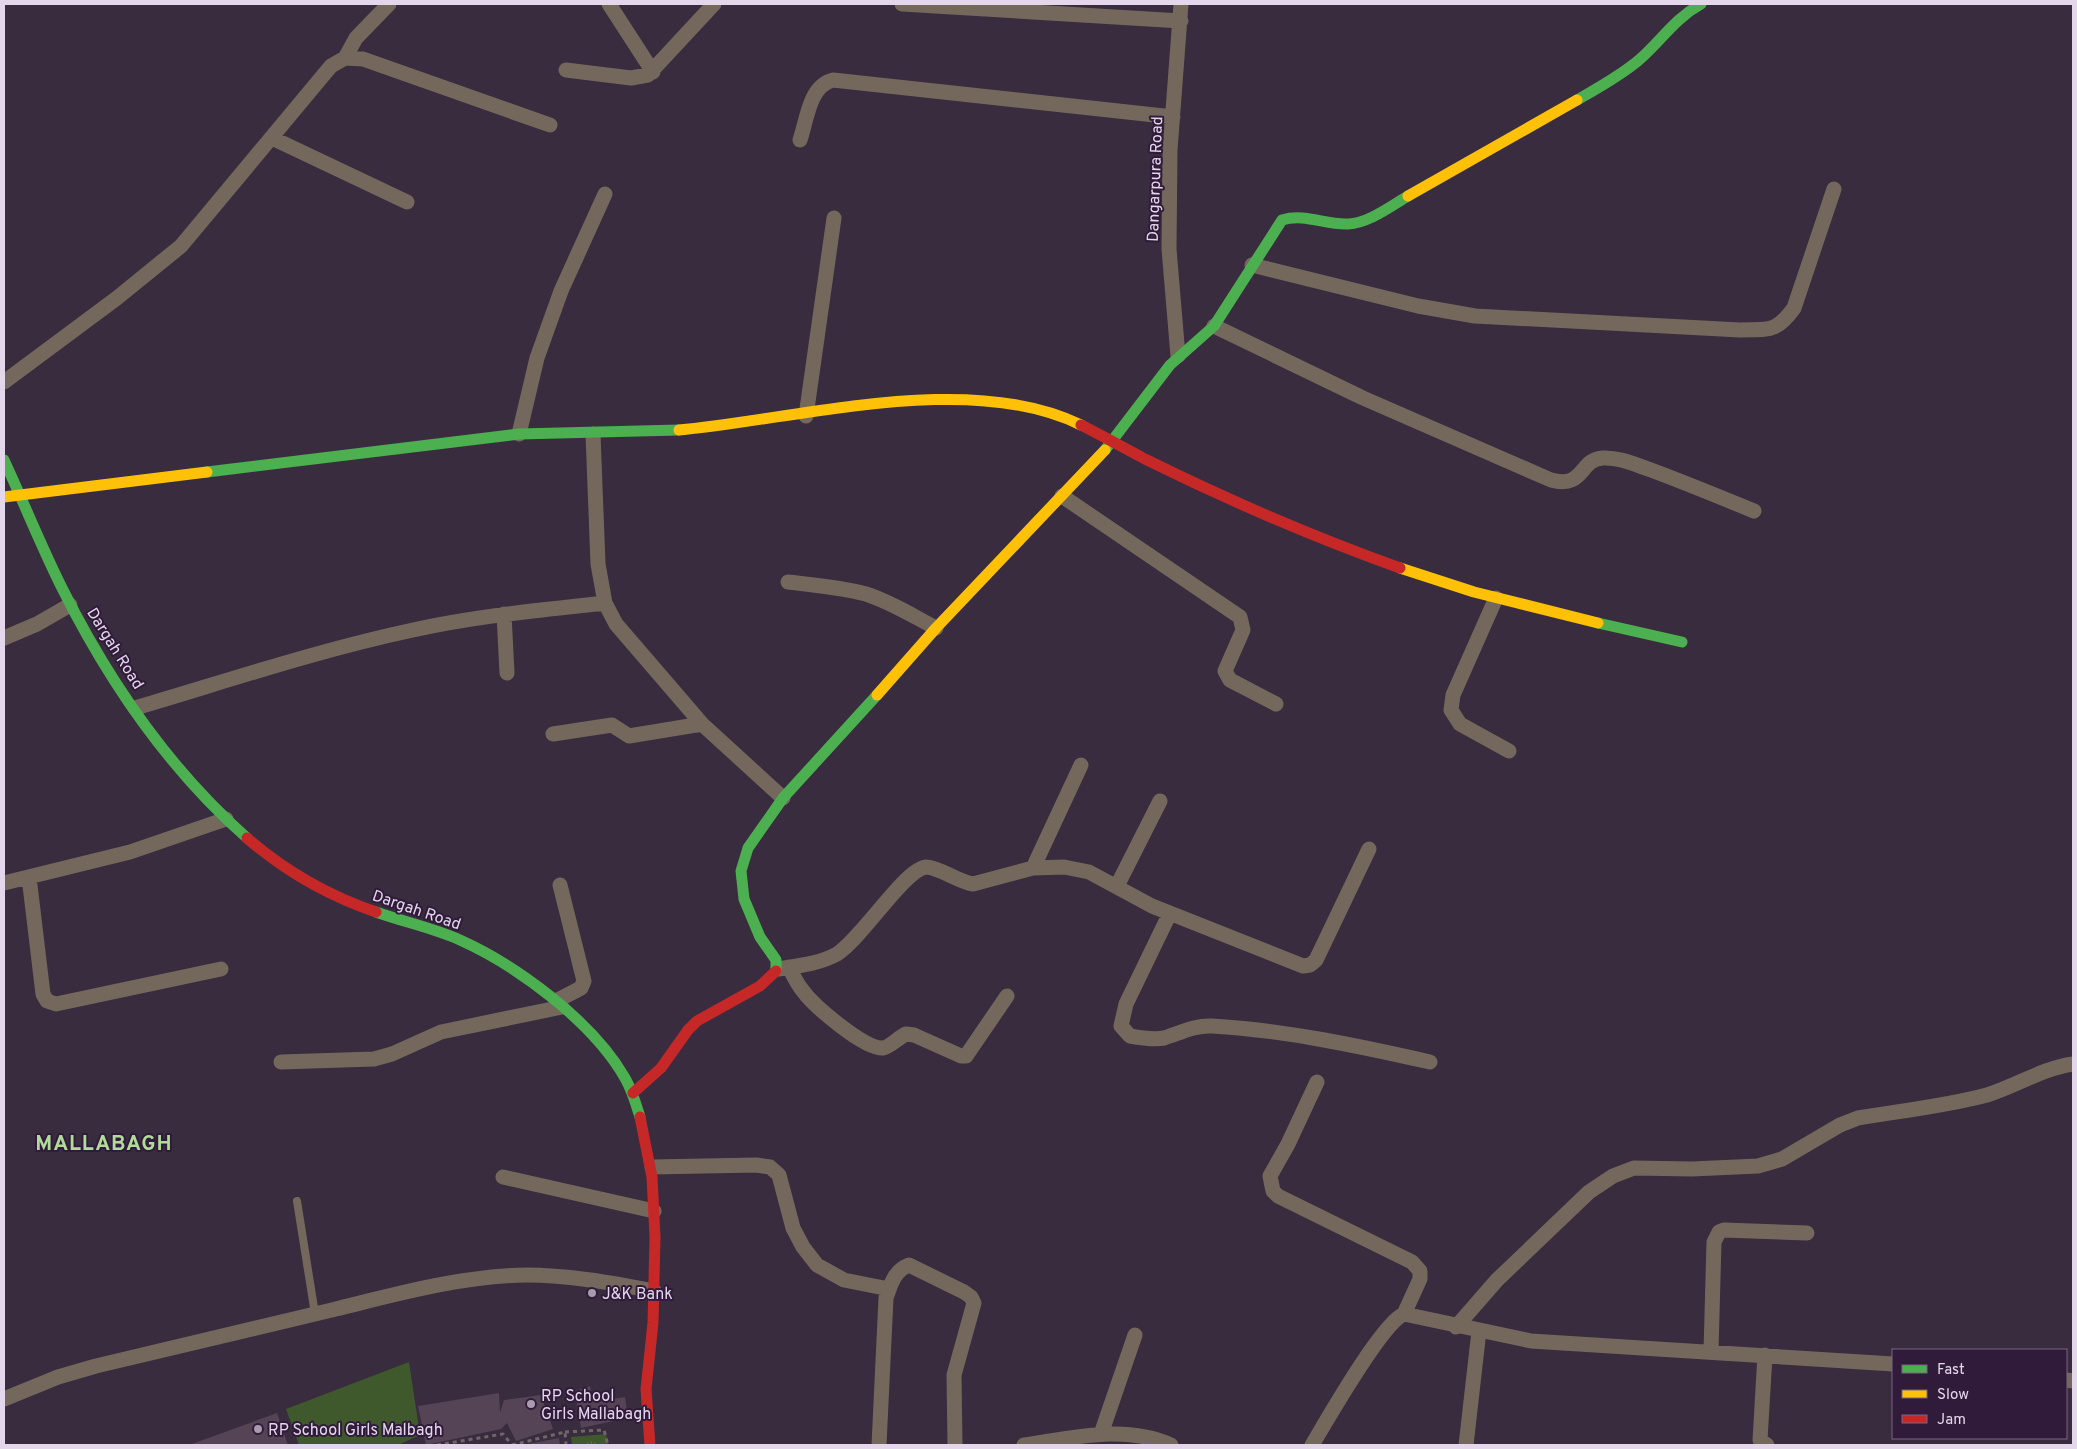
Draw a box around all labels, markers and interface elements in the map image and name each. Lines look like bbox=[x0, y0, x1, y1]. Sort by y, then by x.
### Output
street label: Dangarpura Road bbox=[1144, 116, 1168, 242]
street label: Dargah Road bbox=[81, 605, 147, 694]
street label: Dargah Road bbox=[369, 886, 463, 935]
district label: MALLABAGH bbox=[35, 1131, 173, 1158]
place label: J&K Bank bbox=[602, 1285, 673, 1305]
marker: J&K Bank bbox=[586, 1287, 598, 1299]
legend bbox=[1892, 1349, 2067, 1439]
text: Fast bbox=[1937, 1361, 1965, 1380]
text: Slow bbox=[1937, 1386, 1969, 1405]
place label: RP School Girls Mallabagh bbox=[541, 1387, 651, 1425]
marker: RP School Girls Mallabagh bbox=[525, 1398, 537, 1410]
text: Jam bbox=[1937, 1411, 1966, 1430]
place label: RP School Girls Malbagh bbox=[268, 1421, 443, 1441]
marker: RP School Girls Malbagh bbox=[252, 1423, 264, 1435]

